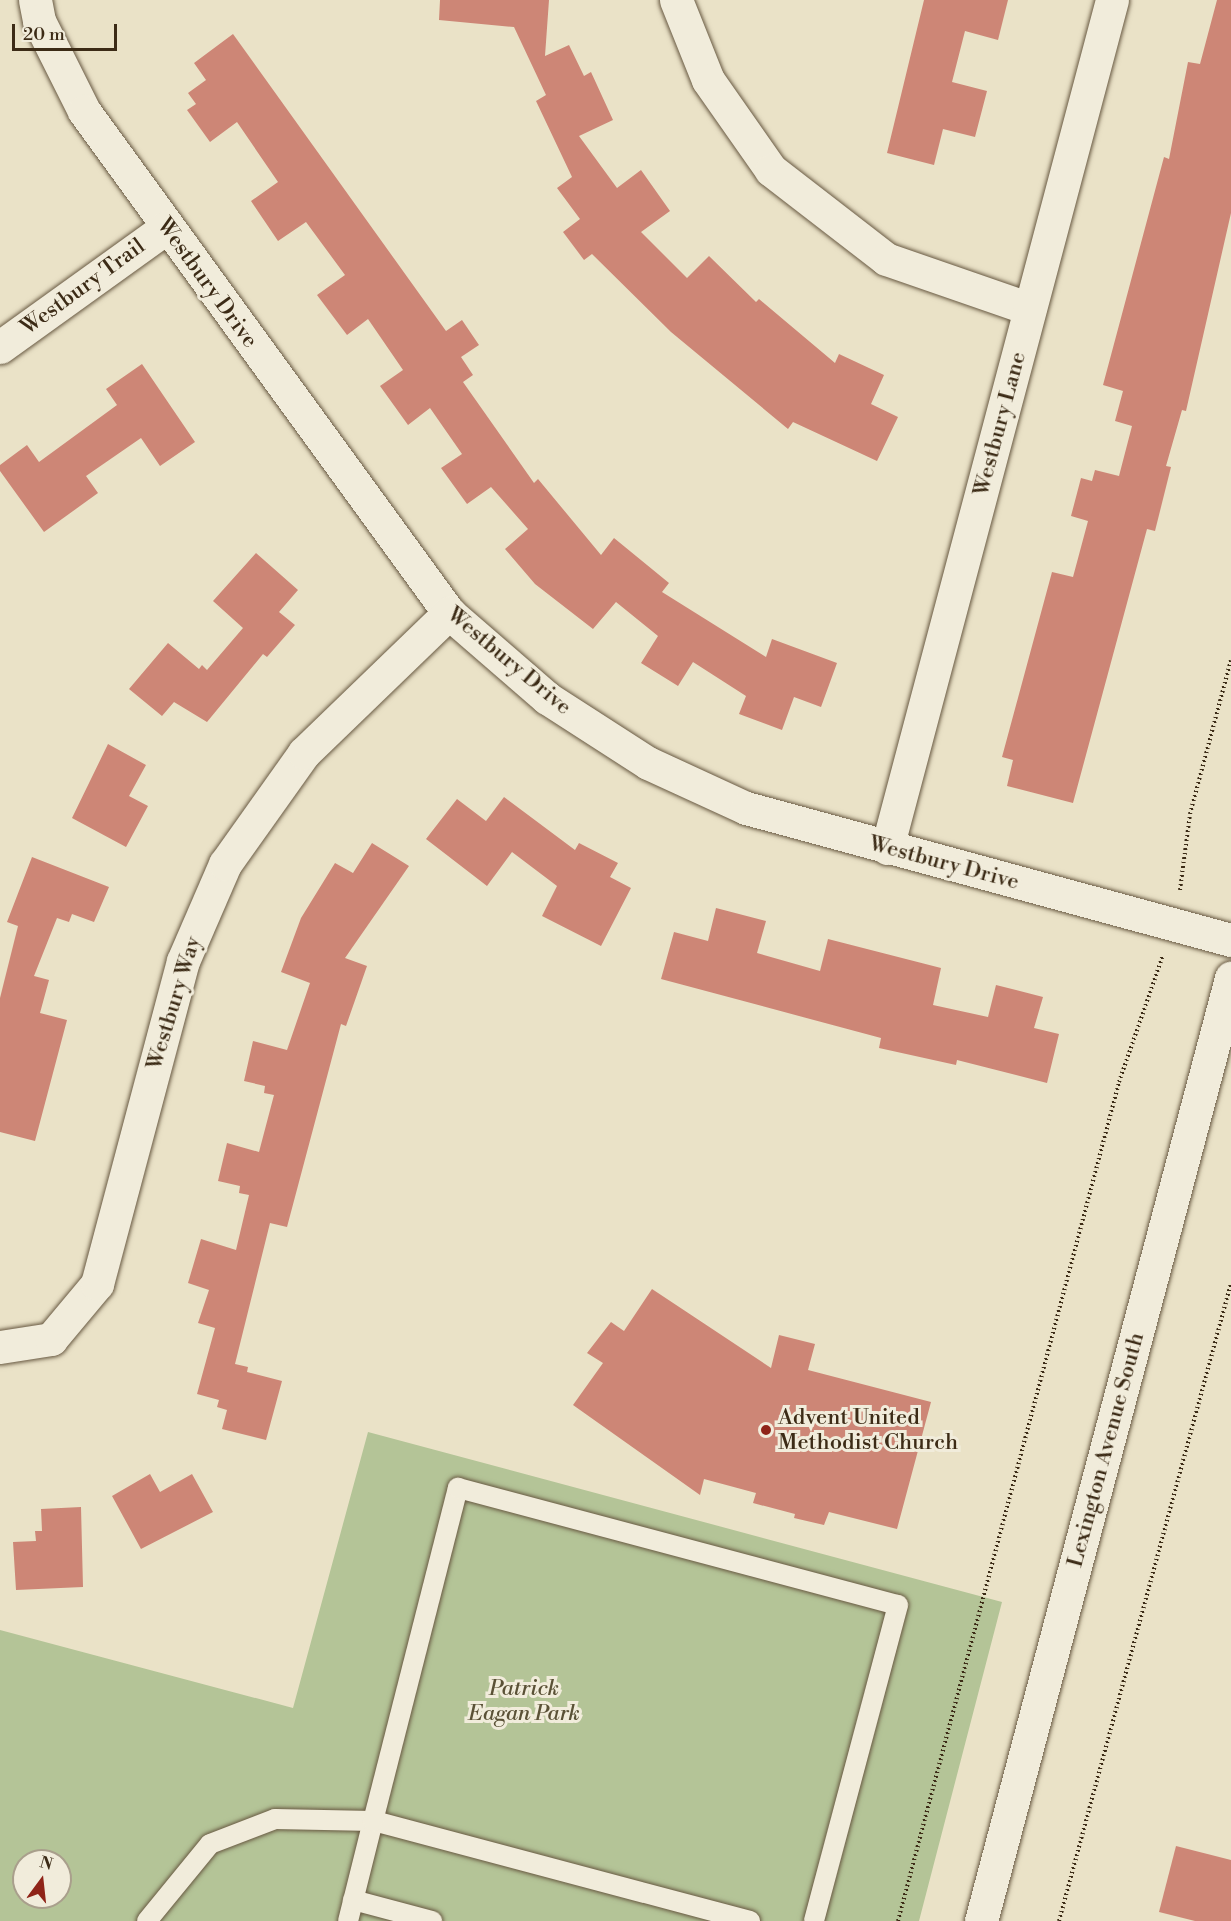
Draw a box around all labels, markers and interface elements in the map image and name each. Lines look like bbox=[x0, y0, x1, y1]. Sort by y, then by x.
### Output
scale bar bbox=[15, 12, 120, 50]
text: 20 m bbox=[23, 23, 65, 46]
street label: Westbury Drive bbox=[151, 213, 263, 353]
street label: Westbury Trail bbox=[16, 233, 150, 341]
street label: Westbury Lane bbox=[968, 349, 1032, 499]
street label: Westbury Drive bbox=[441, 601, 577, 721]
street label: Westbury Drive bbox=[866, 830, 1022, 896]
street label: Westbury Way bbox=[141, 933, 207, 1073]
street label: Lexington Avenue South bbox=[1062, 1330, 1150, 1570]
place label: Advent United Methodist Church bbox=[778, 1404, 958, 1456]
marker: Advent United Methodist Church bbox=[759, 1423, 773, 1437]
park label: Patrick Eagan Park bbox=[468, 1675, 580, 1726]
north arrow bbox=[12, 1849, 72, 1909]
text: N bbox=[37, 1852, 55, 1875]

